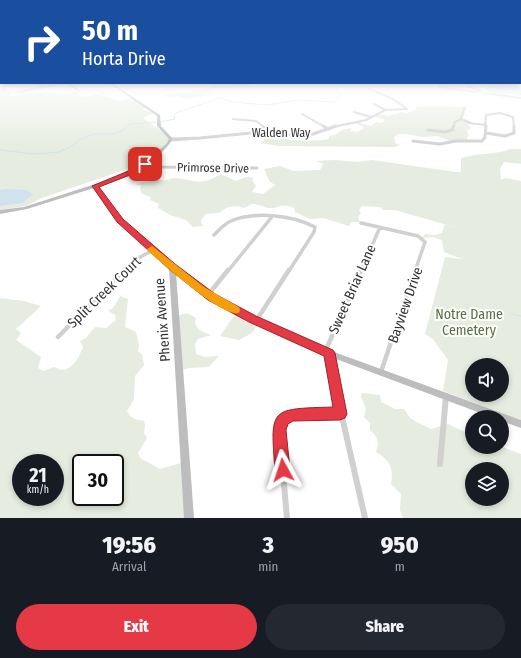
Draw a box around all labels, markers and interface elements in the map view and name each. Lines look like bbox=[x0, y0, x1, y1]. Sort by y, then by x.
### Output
text: 50 m bbox=[82, 14, 138, 47]
icon: right bbox=[16, 16, 68, 68]
text: Horta Drive bbox=[82, 48, 166, 70]
street label: Walden Way bbox=[252, 126, 311, 140]
pin bbox=[128, 147, 162, 181]
icon: arrive bbox=[134, 153, 156, 175]
street label: Primrose Drive bbox=[177, 160, 249, 176]
street label: Sweet Briar Lane bbox=[325, 242, 380, 337]
street label: Split Creek Court bbox=[64, 253, 145, 332]
street label: Bayview Drive bbox=[385, 265, 426, 345]
street label: Phenix Avenue bbox=[151, 278, 174, 362]
park label: Notre Dame Cemetery bbox=[435, 306, 503, 339]
map controls bbox=[465, 358, 509, 506]
button: sound bbox=[465, 358, 509, 402]
button: search bbox=[465, 410, 509, 454]
position arrow bbox=[262, 449, 304, 491]
speed limit sign: 30 bbox=[72, 454, 124, 506]
button: layers bbox=[465, 462, 509, 506]
text: 21 bbox=[29, 463, 47, 487]
text: km/h bbox=[27, 484, 49, 496]
text: 19:56 bbox=[102, 531, 156, 559]
text: 3 bbox=[263, 531, 274, 559]
text: 950 bbox=[381, 531, 419, 559]
text: Arrival bbox=[112, 559, 146, 574]
text: min bbox=[258, 559, 278, 574]
text: m bbox=[395, 559, 405, 574]
button: Exit bbox=[16, 604, 257, 650]
button: Share bbox=[265, 604, 505, 650]

